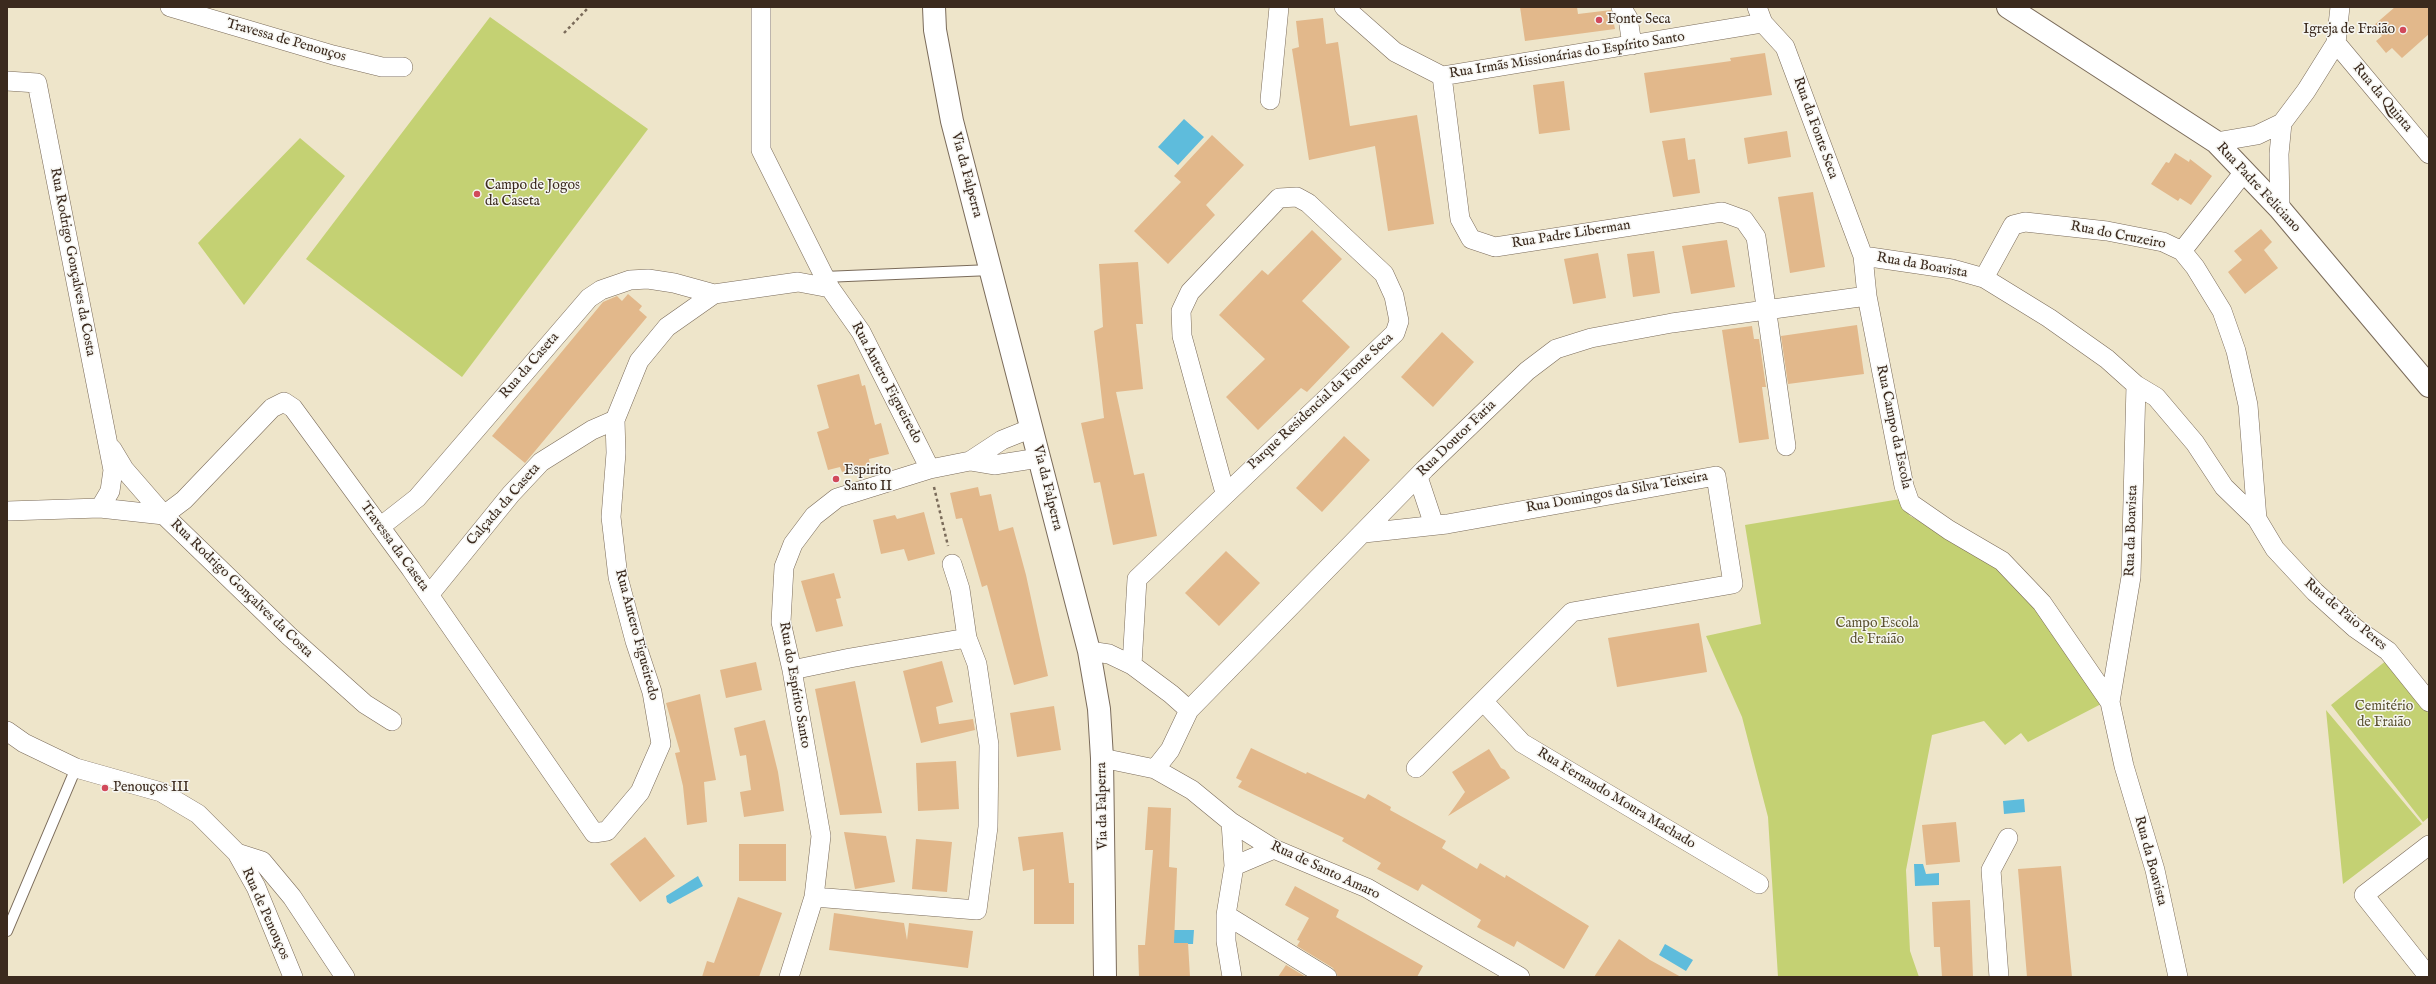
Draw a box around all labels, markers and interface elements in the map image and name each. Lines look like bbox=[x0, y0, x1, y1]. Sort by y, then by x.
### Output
place label: Fonte Seca bbox=[1607, 12, 1671, 28]
marker: Fonte Seca bbox=[1594, 15, 1604, 25]
street label: Travessa de Penouços bbox=[224, 16, 348, 66]
place label: Igreja de Fraião bbox=[2303, 22, 2395, 38]
marker: Igreja de Fraião bbox=[2398, 25, 2408, 35]
street label: Rua Irmãs Missionárias do Espírito Santo bbox=[1448, 29, 1686, 83]
street label: Rua da Quinta bbox=[2348, 60, 2416, 136]
street label: Rua da Fonte Seca bbox=[1789, 75, 1841, 181]
street label: Via da Falperra bbox=[947, 131, 985, 219]
street label: Rua Padre Feliciano bbox=[2212, 140, 2304, 236]
street label: Rua Rodrigo Gonçalves da Costa bbox=[45, 166, 99, 358]
place label: Campo de Jogos da Caseta bbox=[485, 178, 580, 210]
marker: Campo de Jogos da Caseta bbox=[472, 189, 482, 199]
street label: Rua Padre Liberman bbox=[1510, 217, 1632, 253]
street label: Rua do Cruzeiro bbox=[2069, 219, 2167, 253]
street label: Rua da Boavista bbox=[1875, 250, 1969, 282]
street label: Rua Antero Figueiredo bbox=[847, 319, 925, 447]
street label: Rua da Caseta bbox=[497, 330, 563, 402]
street label: Parque Residencial da Fonte Seca bbox=[1245, 330, 1397, 474]
street label: Rua Campo da Escola bbox=[1872, 363, 1914, 491]
street label: Rua Doutor Faria bbox=[1414, 397, 1500, 481]
street label: Via da Falperra bbox=[1028, 444, 1066, 532]
street label: Calçada da Caseta bbox=[464, 461, 544, 549]
place label: Espirito Santo II bbox=[844, 463, 892, 496]
street label: Rua Domingos da Silva Teixeira bbox=[1525, 469, 1709, 517]
marker: Espirito Santo II bbox=[831, 474, 841, 484]
street label: Rua da Boavista bbox=[2122, 485, 2142, 577]
street label: Travessa da Caseta bbox=[356, 499, 432, 595]
street label: Rua Rodrigo Gonçalves da Costa bbox=[166, 516, 316, 662]
street label: Rua Antero Figueiredo bbox=[610, 568, 662, 702]
street label: Rua de Paio Peres bbox=[2300, 575, 2390, 655]
park label: Campo Escola de Fraião bbox=[1835, 616, 1919, 648]
street label: Rua do Espírito Santo bbox=[775, 620, 813, 750]
park label: Cemitério de Fraião bbox=[2355, 699, 2413, 732]
street label: Rua Fernando Moura Machado bbox=[1534, 745, 1698, 853]
street label: Via da Falperra bbox=[1094, 762, 1112, 850]
place label: Penouços III bbox=[113, 780, 189, 796]
marker: Penouços III bbox=[100, 783, 110, 793]
street label: Rua da Boavista bbox=[2130, 814, 2170, 908]
street label: Rua de Santo Amaro bbox=[1268, 838, 1382, 904]
street label: Rua de Penouços bbox=[237, 865, 293, 963]

